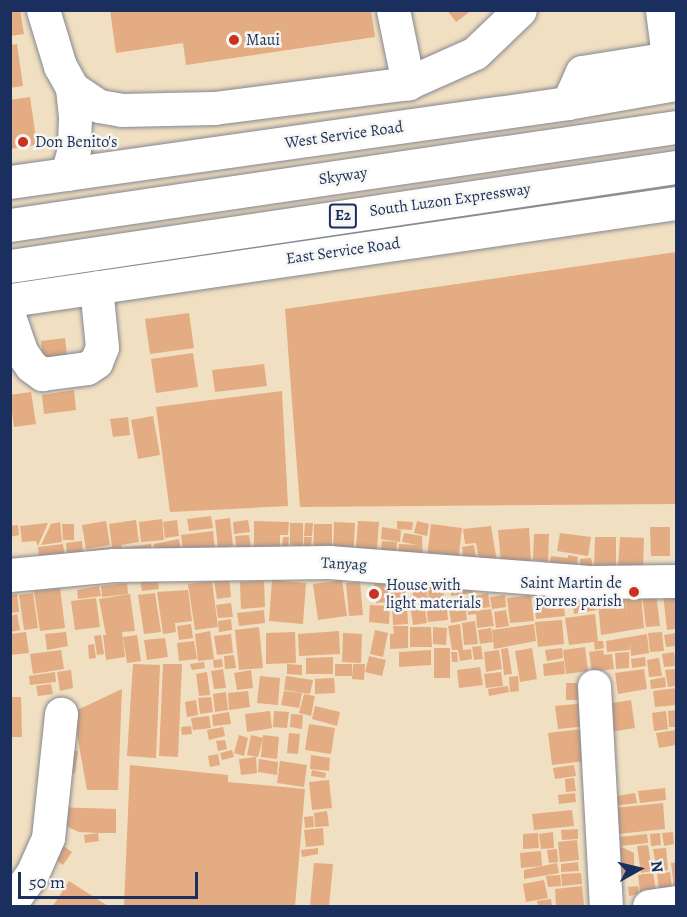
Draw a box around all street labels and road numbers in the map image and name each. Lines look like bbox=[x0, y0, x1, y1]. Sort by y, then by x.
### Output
street label: West Service Road bbox=[284, 117, 404, 153]
street label: Skyway bbox=[318, 163, 368, 189]
street label: South Luzon Expressway bbox=[368, 179, 532, 221]
road number: E2 bbox=[328, 204, 358, 228]
street label: East Service Road bbox=[285, 233, 401, 269]
street label: Tanyag bbox=[320, 553, 368, 575]

